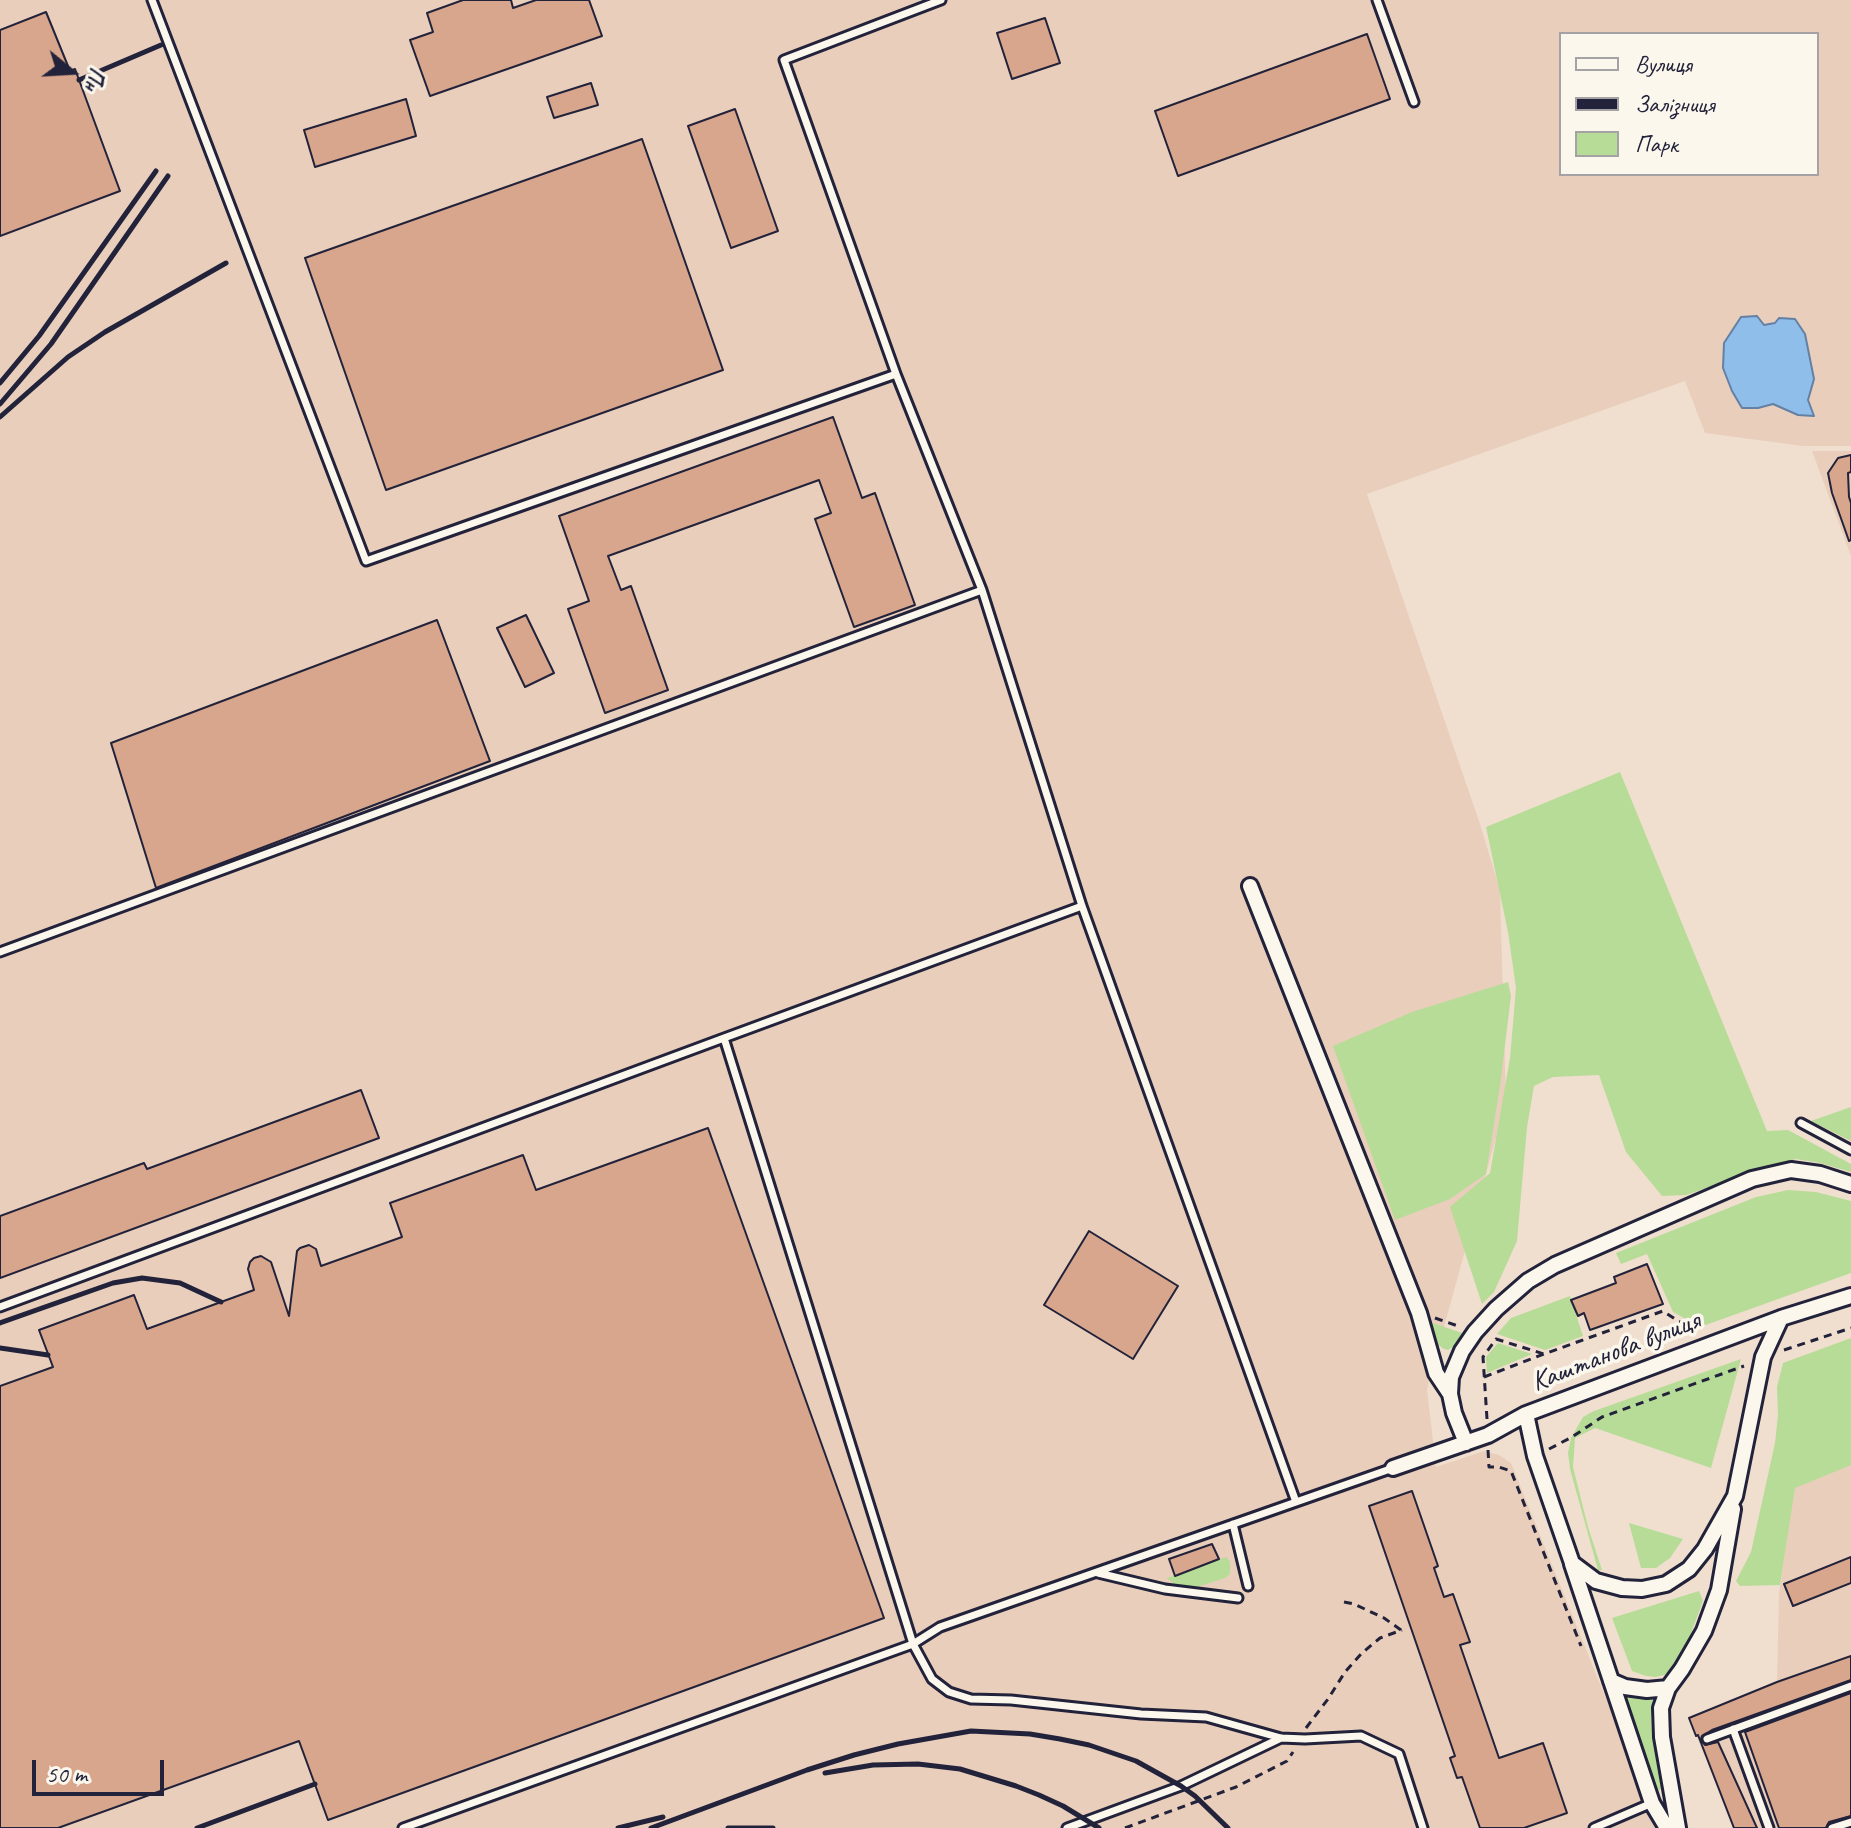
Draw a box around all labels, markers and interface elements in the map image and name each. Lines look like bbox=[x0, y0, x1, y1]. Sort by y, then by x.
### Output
north arrow bbox=[32, 32, 112, 112]
legend bbox=[1559, 32, 1819, 176]
text: Вулиця bbox=[1635, 49, 1692, 79]
text: Пн bbox=[78, 64, 112, 95]
text: Залізниця bbox=[1635, 89, 1714, 119]
text: Парк bbox=[1635, 129, 1678, 159]
street label: Каштанова вулиця bbox=[1527, 1304, 1705, 1400]
scale bar bbox=[36, 1744, 168, 1794]
text: 50 m bbox=[46, 1759, 87, 1789]

